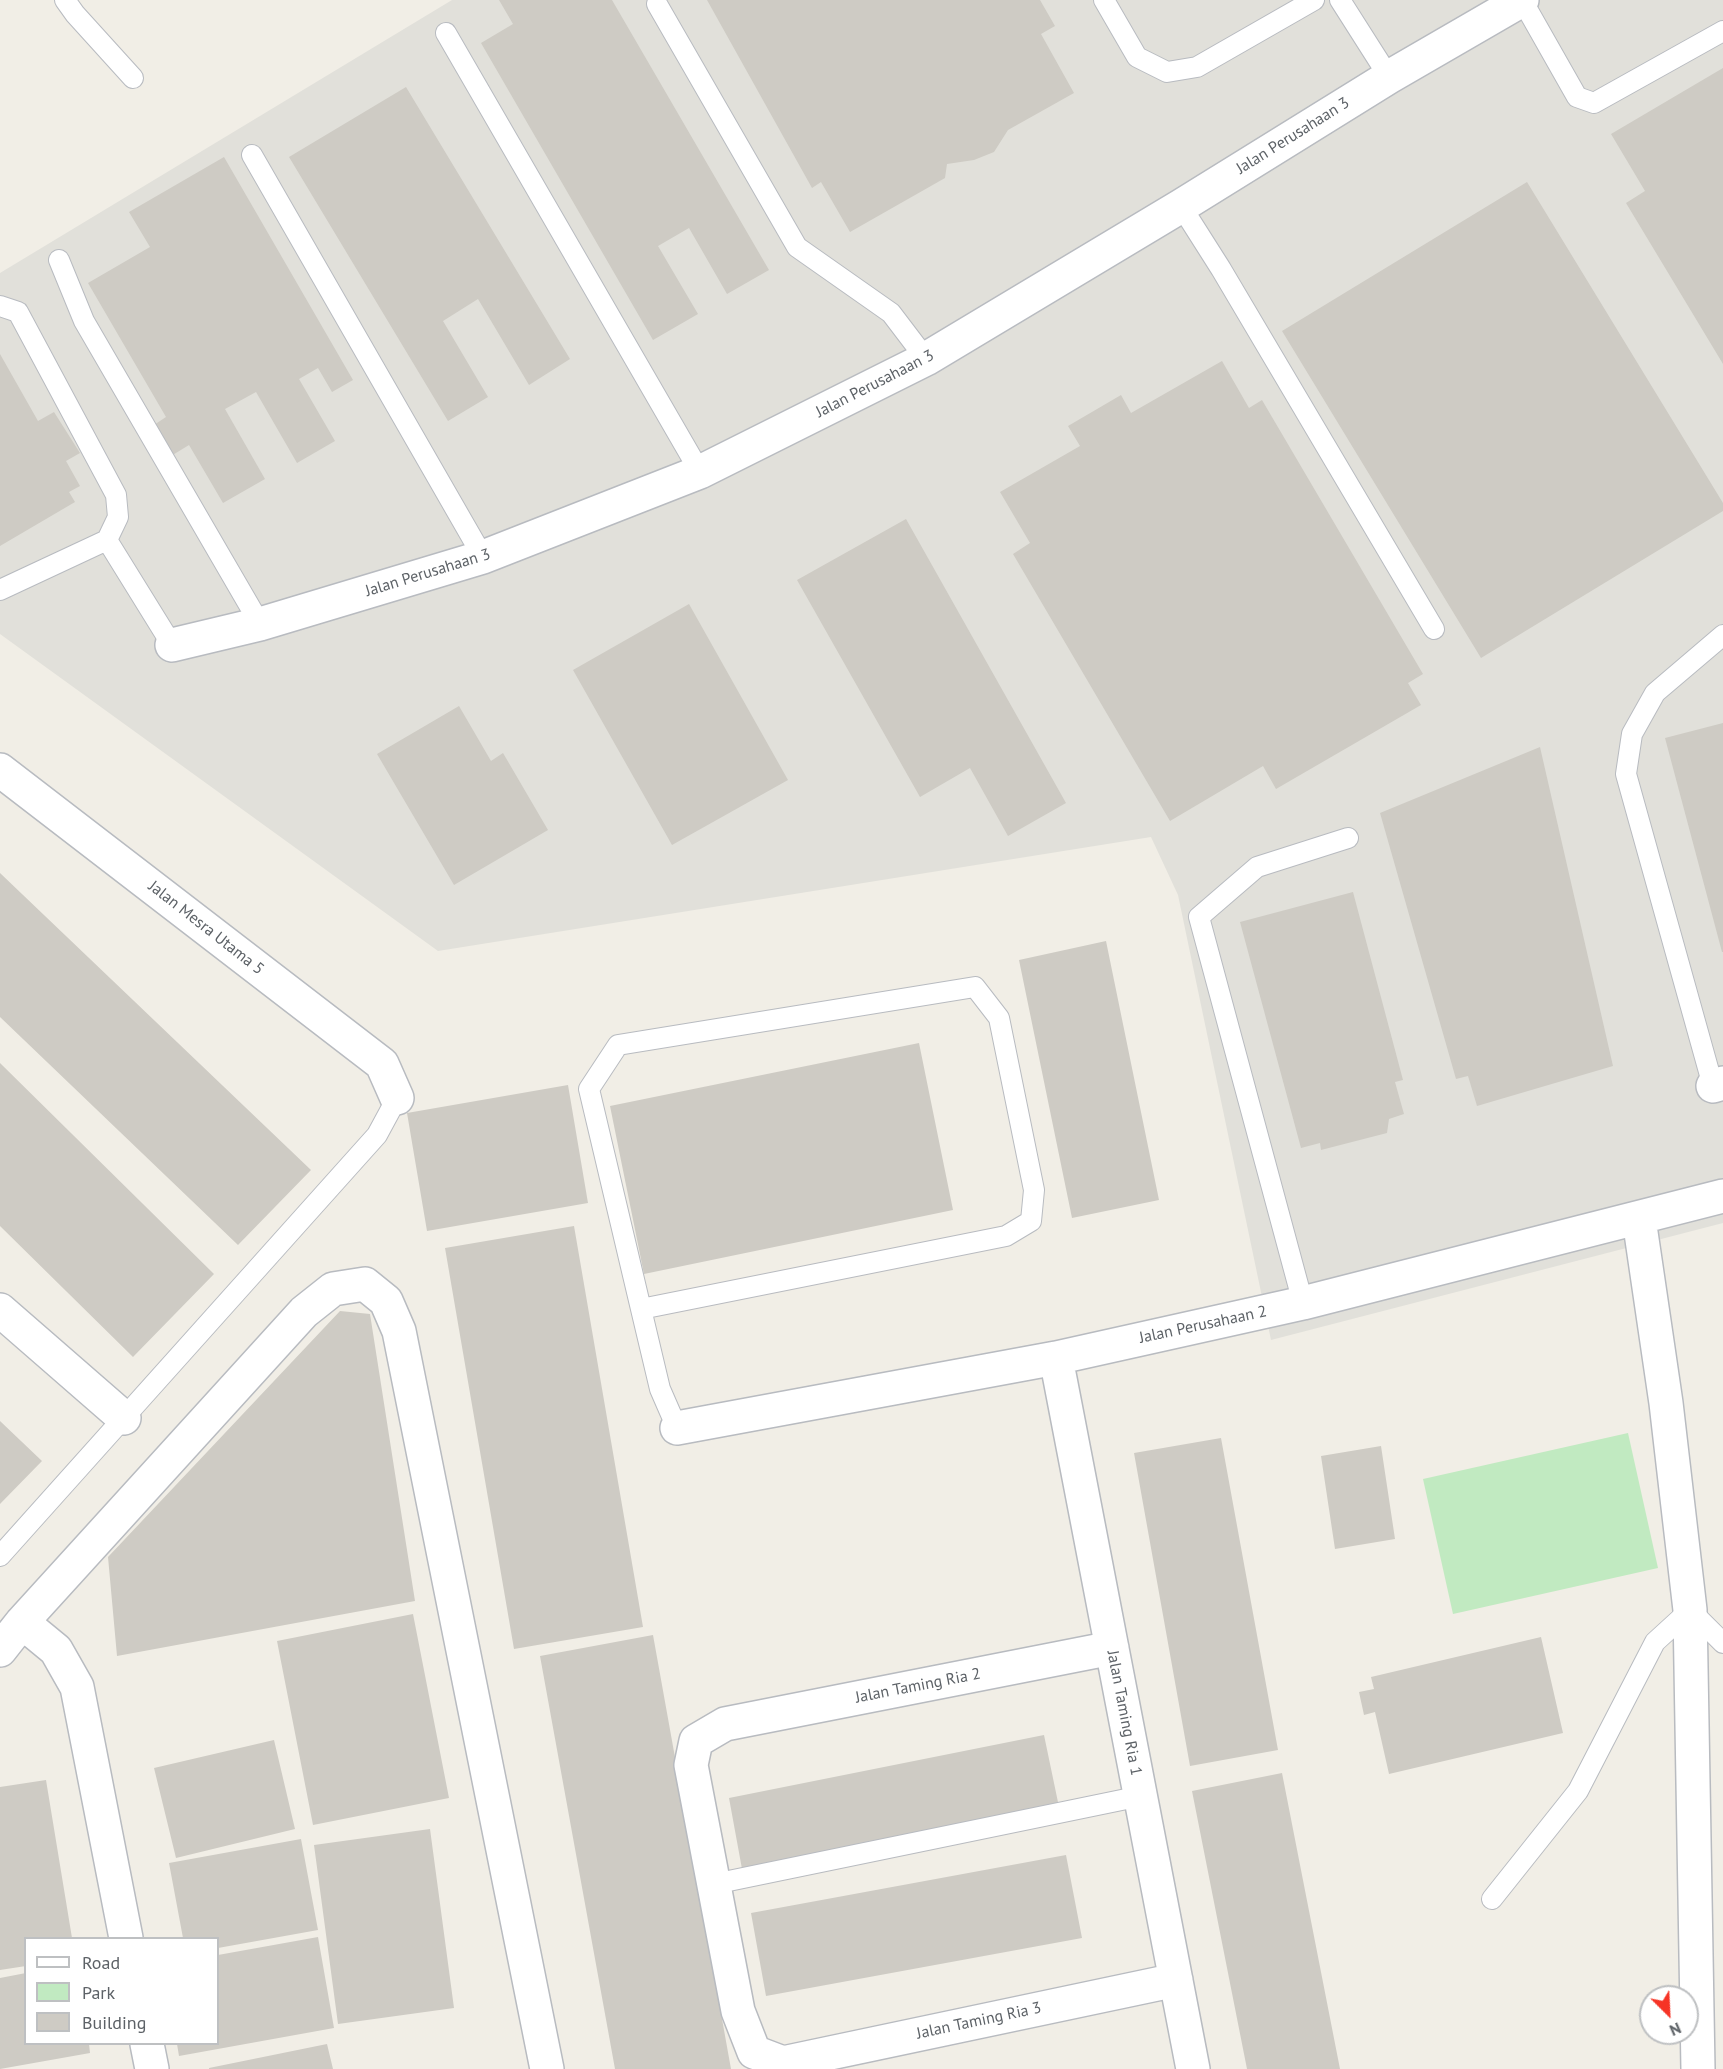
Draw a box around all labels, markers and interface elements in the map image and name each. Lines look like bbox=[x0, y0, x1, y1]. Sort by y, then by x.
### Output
street label: Jalan Perusahaan 3 bbox=[1233, 93, 1353, 179]
street label: Jalan Perusahaan 3 bbox=[813, 346, 937, 422]
street label: Jalan Perusahaan 3 bbox=[363, 545, 493, 601]
street label: Jalan Mesra Utama 5 bbox=[144, 877, 268, 979]
street label: Jalan Perusahaan 2 bbox=[1138, 1302, 1268, 1348]
street label: Jalan Taming Ria 1 bbox=[1102, 1649, 1146, 1777]
street label: Jalan Taming Ria 2 bbox=[854, 1664, 982, 1708]
legend bbox=[24, 1937, 219, 2045]
text: Road bbox=[82, 1951, 120, 1974]
text: Park bbox=[82, 1981, 115, 2004]
north arrow bbox=[1639, 1985, 1699, 2045]
street label: Jalan Taming Ria 3 bbox=[915, 1998, 1043, 2044]
text: Building bbox=[82, 2011, 146, 2034]
text: N bbox=[1667, 2018, 1684, 2041]

